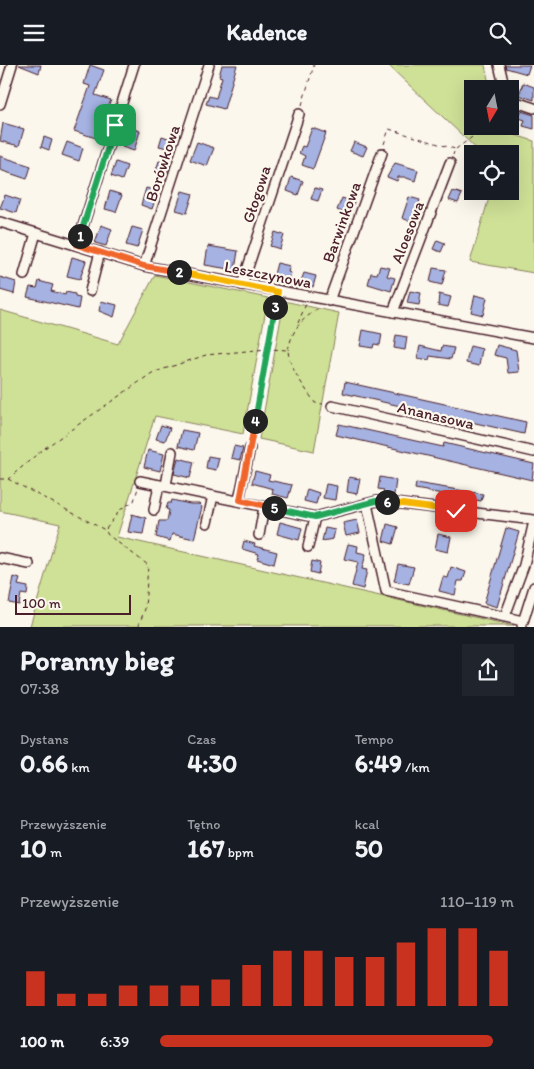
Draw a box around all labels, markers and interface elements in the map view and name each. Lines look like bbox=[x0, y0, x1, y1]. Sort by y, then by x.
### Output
icon: menu bbox=[20, 19, 48, 47]
text: Kadence bbox=[227, 19, 307, 46]
icon: search bbox=[486, 19, 514, 47]
north arrow bbox=[464, 80, 519, 135]
map controls bbox=[464, 80, 519, 200]
pin bbox=[94, 104, 136, 146]
icon: arrive bbox=[101, 111, 129, 139]
street label: Borówkowa bbox=[141, 122, 184, 204]
button: locate bbox=[464, 145, 519, 200]
street label: Głogowa bbox=[238, 162, 275, 225]
street label: Barwinkowa bbox=[318, 178, 365, 265]
street label: Aloesowa bbox=[387, 198, 428, 266]
pin: 1 bbox=[68, 223, 92, 249]
text: 1 bbox=[77, 228, 84, 245]
street label: Leszczynowa bbox=[223, 257, 313, 292]
pin: 2 bbox=[166, 259, 192, 285]
text: 2 bbox=[176, 264, 183, 281]
pin: 3 bbox=[262, 295, 288, 319]
text: 3 bbox=[272, 299, 279, 316]
street label: Ananasowa bbox=[396, 397, 477, 434]
pin: 4 bbox=[242, 409, 268, 433]
text: 4 bbox=[251, 413, 260, 430]
pin: 6 bbox=[374, 489, 400, 515]
pin bbox=[435, 490, 477, 532]
text: 6 bbox=[384, 494, 391, 511]
pin: 5 bbox=[262, 495, 286, 521]
icon: check bbox=[442, 497, 470, 525]
text: 5 bbox=[271, 500, 278, 517]
scale bar bbox=[15, 591, 131, 615]
text: 100 m bbox=[22, 595, 61, 612]
text: Poranny bieg bbox=[20, 643, 174, 677]
button: share bbox=[462, 644, 514, 696]
text: 07:38 bbox=[20, 679, 59, 698]
text: Dystans bbox=[20, 731, 69, 748]
text: Czas bbox=[187, 731, 216, 748]
text: Tempo bbox=[355, 731, 394, 748]
text: 0.66 bbox=[20, 748, 68, 778]
text: 4:30 bbox=[187, 748, 238, 778]
text: 6:49 bbox=[355, 748, 402, 778]
text: km bbox=[68, 759, 90, 776]
text: /km bbox=[402, 759, 430, 776]
text: Przewyższenie bbox=[20, 816, 107, 833]
text: Tętno bbox=[187, 816, 220, 833]
text: kcal bbox=[355, 816, 380, 833]
text: 10 bbox=[20, 833, 47, 863]
text: 167 bbox=[187, 833, 225, 863]
text: 50 bbox=[355, 833, 383, 863]
text: m bbox=[47, 844, 62, 861]
text: bpm bbox=[225, 844, 254, 861]
text: Przewyższenie bbox=[20, 892, 119, 911]
text: 110–119 m bbox=[440, 892, 514, 911]
text: 100 m bbox=[20, 1032, 64, 1051]
text: 6:39 bbox=[100, 1032, 129, 1051]

